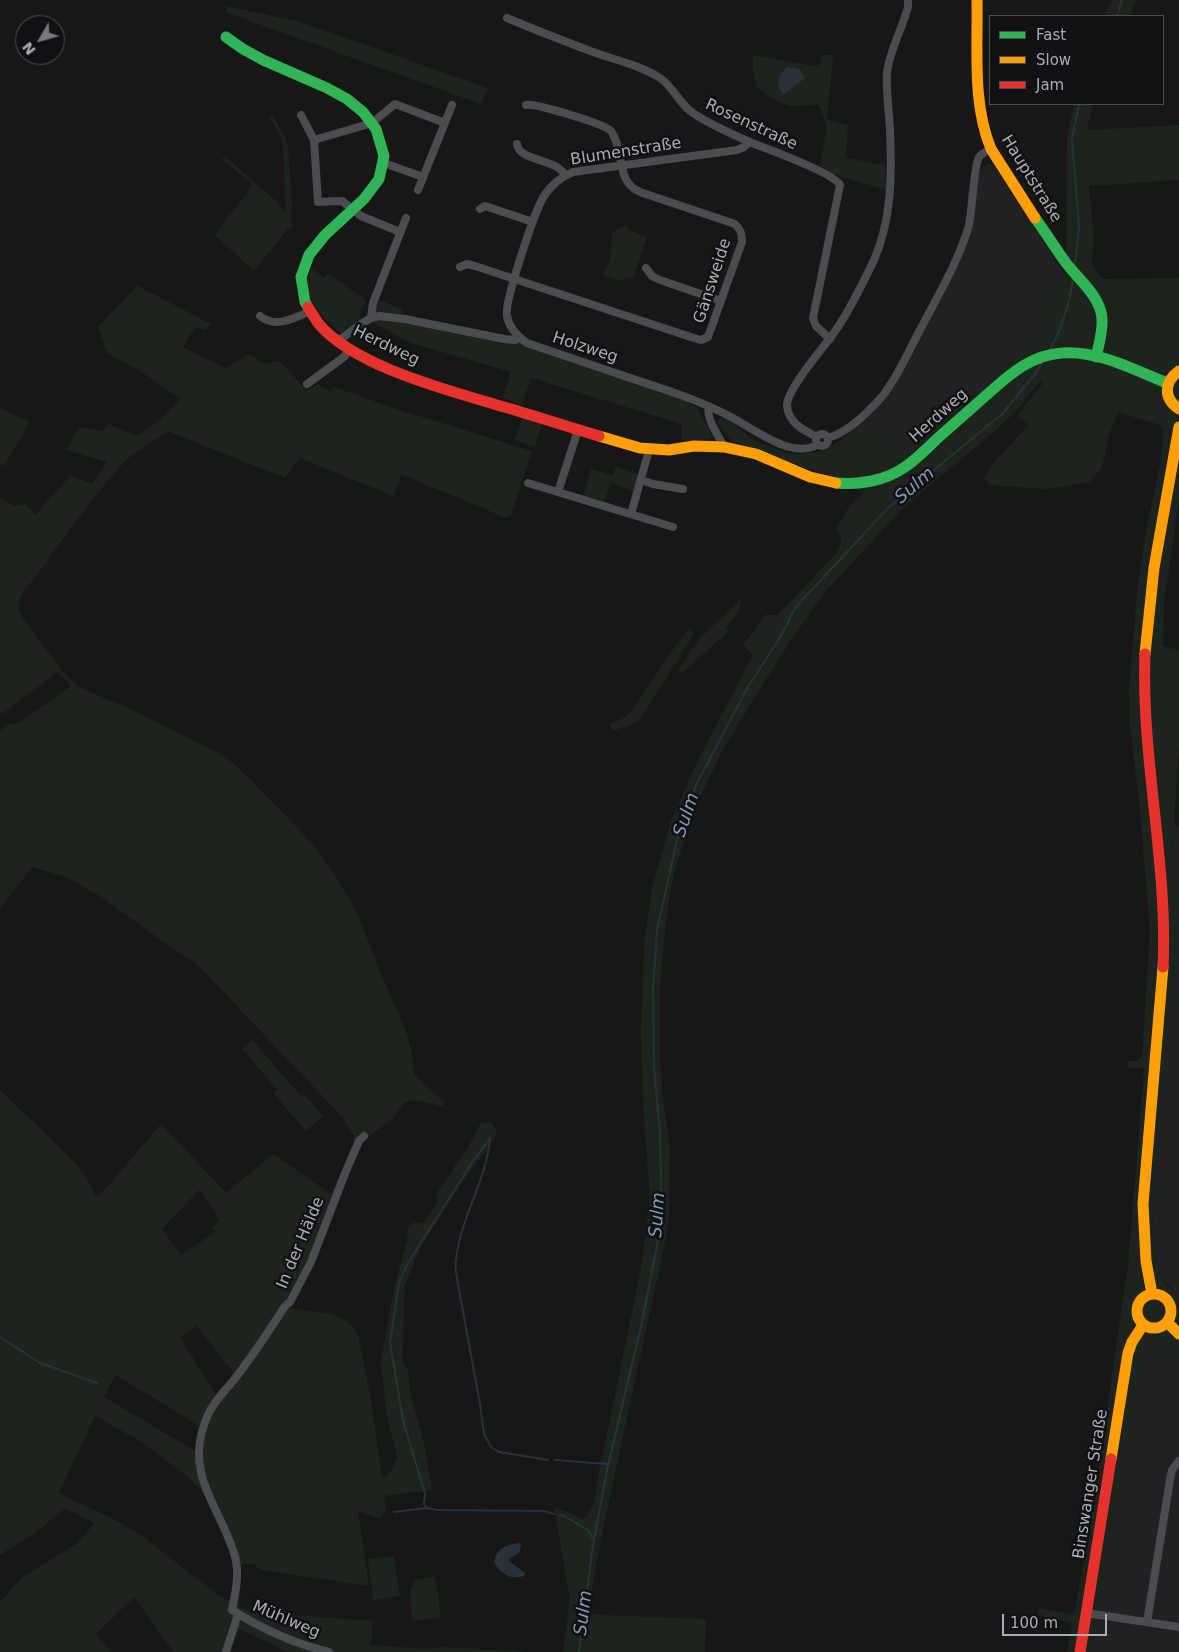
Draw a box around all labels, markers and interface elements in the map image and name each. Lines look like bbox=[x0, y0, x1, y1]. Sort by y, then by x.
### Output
north arrow bbox=[15, 15, 65, 65]
legend bbox=[989, 15, 1164, 105]
text: Fast bbox=[1036, 26, 1066, 44]
text: N bbox=[19, 39, 39, 58]
text: Slow bbox=[1036, 51, 1071, 69]
text: Jam bbox=[1036, 76, 1064, 94]
street label: Rosenstraße bbox=[702, 95, 800, 155]
street label: Hauptstraße bbox=[997, 132, 1065, 226]
street label: Blumenstraße bbox=[569, 134, 683, 170]
street label: Gänsweide bbox=[690, 236, 736, 326]
street label: Herdweg bbox=[350, 322, 422, 370]
street label: Holzweg bbox=[550, 328, 620, 368]
street label: Herdweg bbox=[906, 385, 972, 447]
water label: Sulm bbox=[891, 463, 939, 509]
water label: Sulm bbox=[669, 790, 705, 840]
water label: Sulm bbox=[646, 1192, 670, 1238]
street label: In der Hälde bbox=[273, 1194, 329, 1292]
street label: Binswanger Straße bbox=[1070, 1408, 1112, 1560]
water label: Sulm bbox=[571, 1589, 597, 1637]
street label: Mühlweg bbox=[249, 1597, 323, 1643]
scale bar bbox=[1004, 1604, 1109, 1636]
text: 100 m bbox=[1010, 1614, 1058, 1632]

